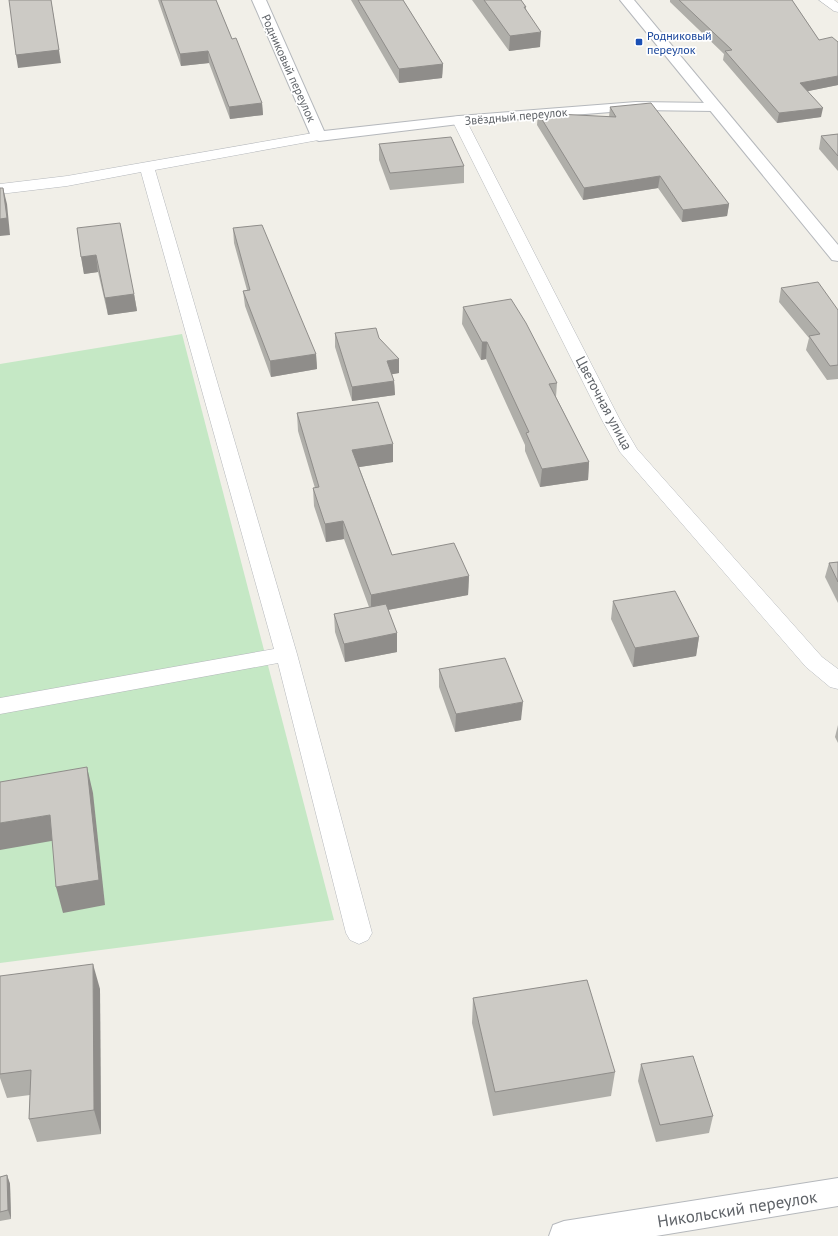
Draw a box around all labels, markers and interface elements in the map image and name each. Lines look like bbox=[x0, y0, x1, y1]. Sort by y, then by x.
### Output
street label: Родниковый переулок bbox=[258, 12, 320, 124]
place label: Родниковый переулок bbox=[647, 28, 712, 57]
marker: Родниковый переулок bbox=[634, 37, 644, 47]
street label: Звёздный переулок bbox=[464, 104, 568, 128]
street label: Цветочная улица bbox=[572, 353, 636, 453]
street label: Никольский переулок bbox=[655, 1185, 819, 1233]

